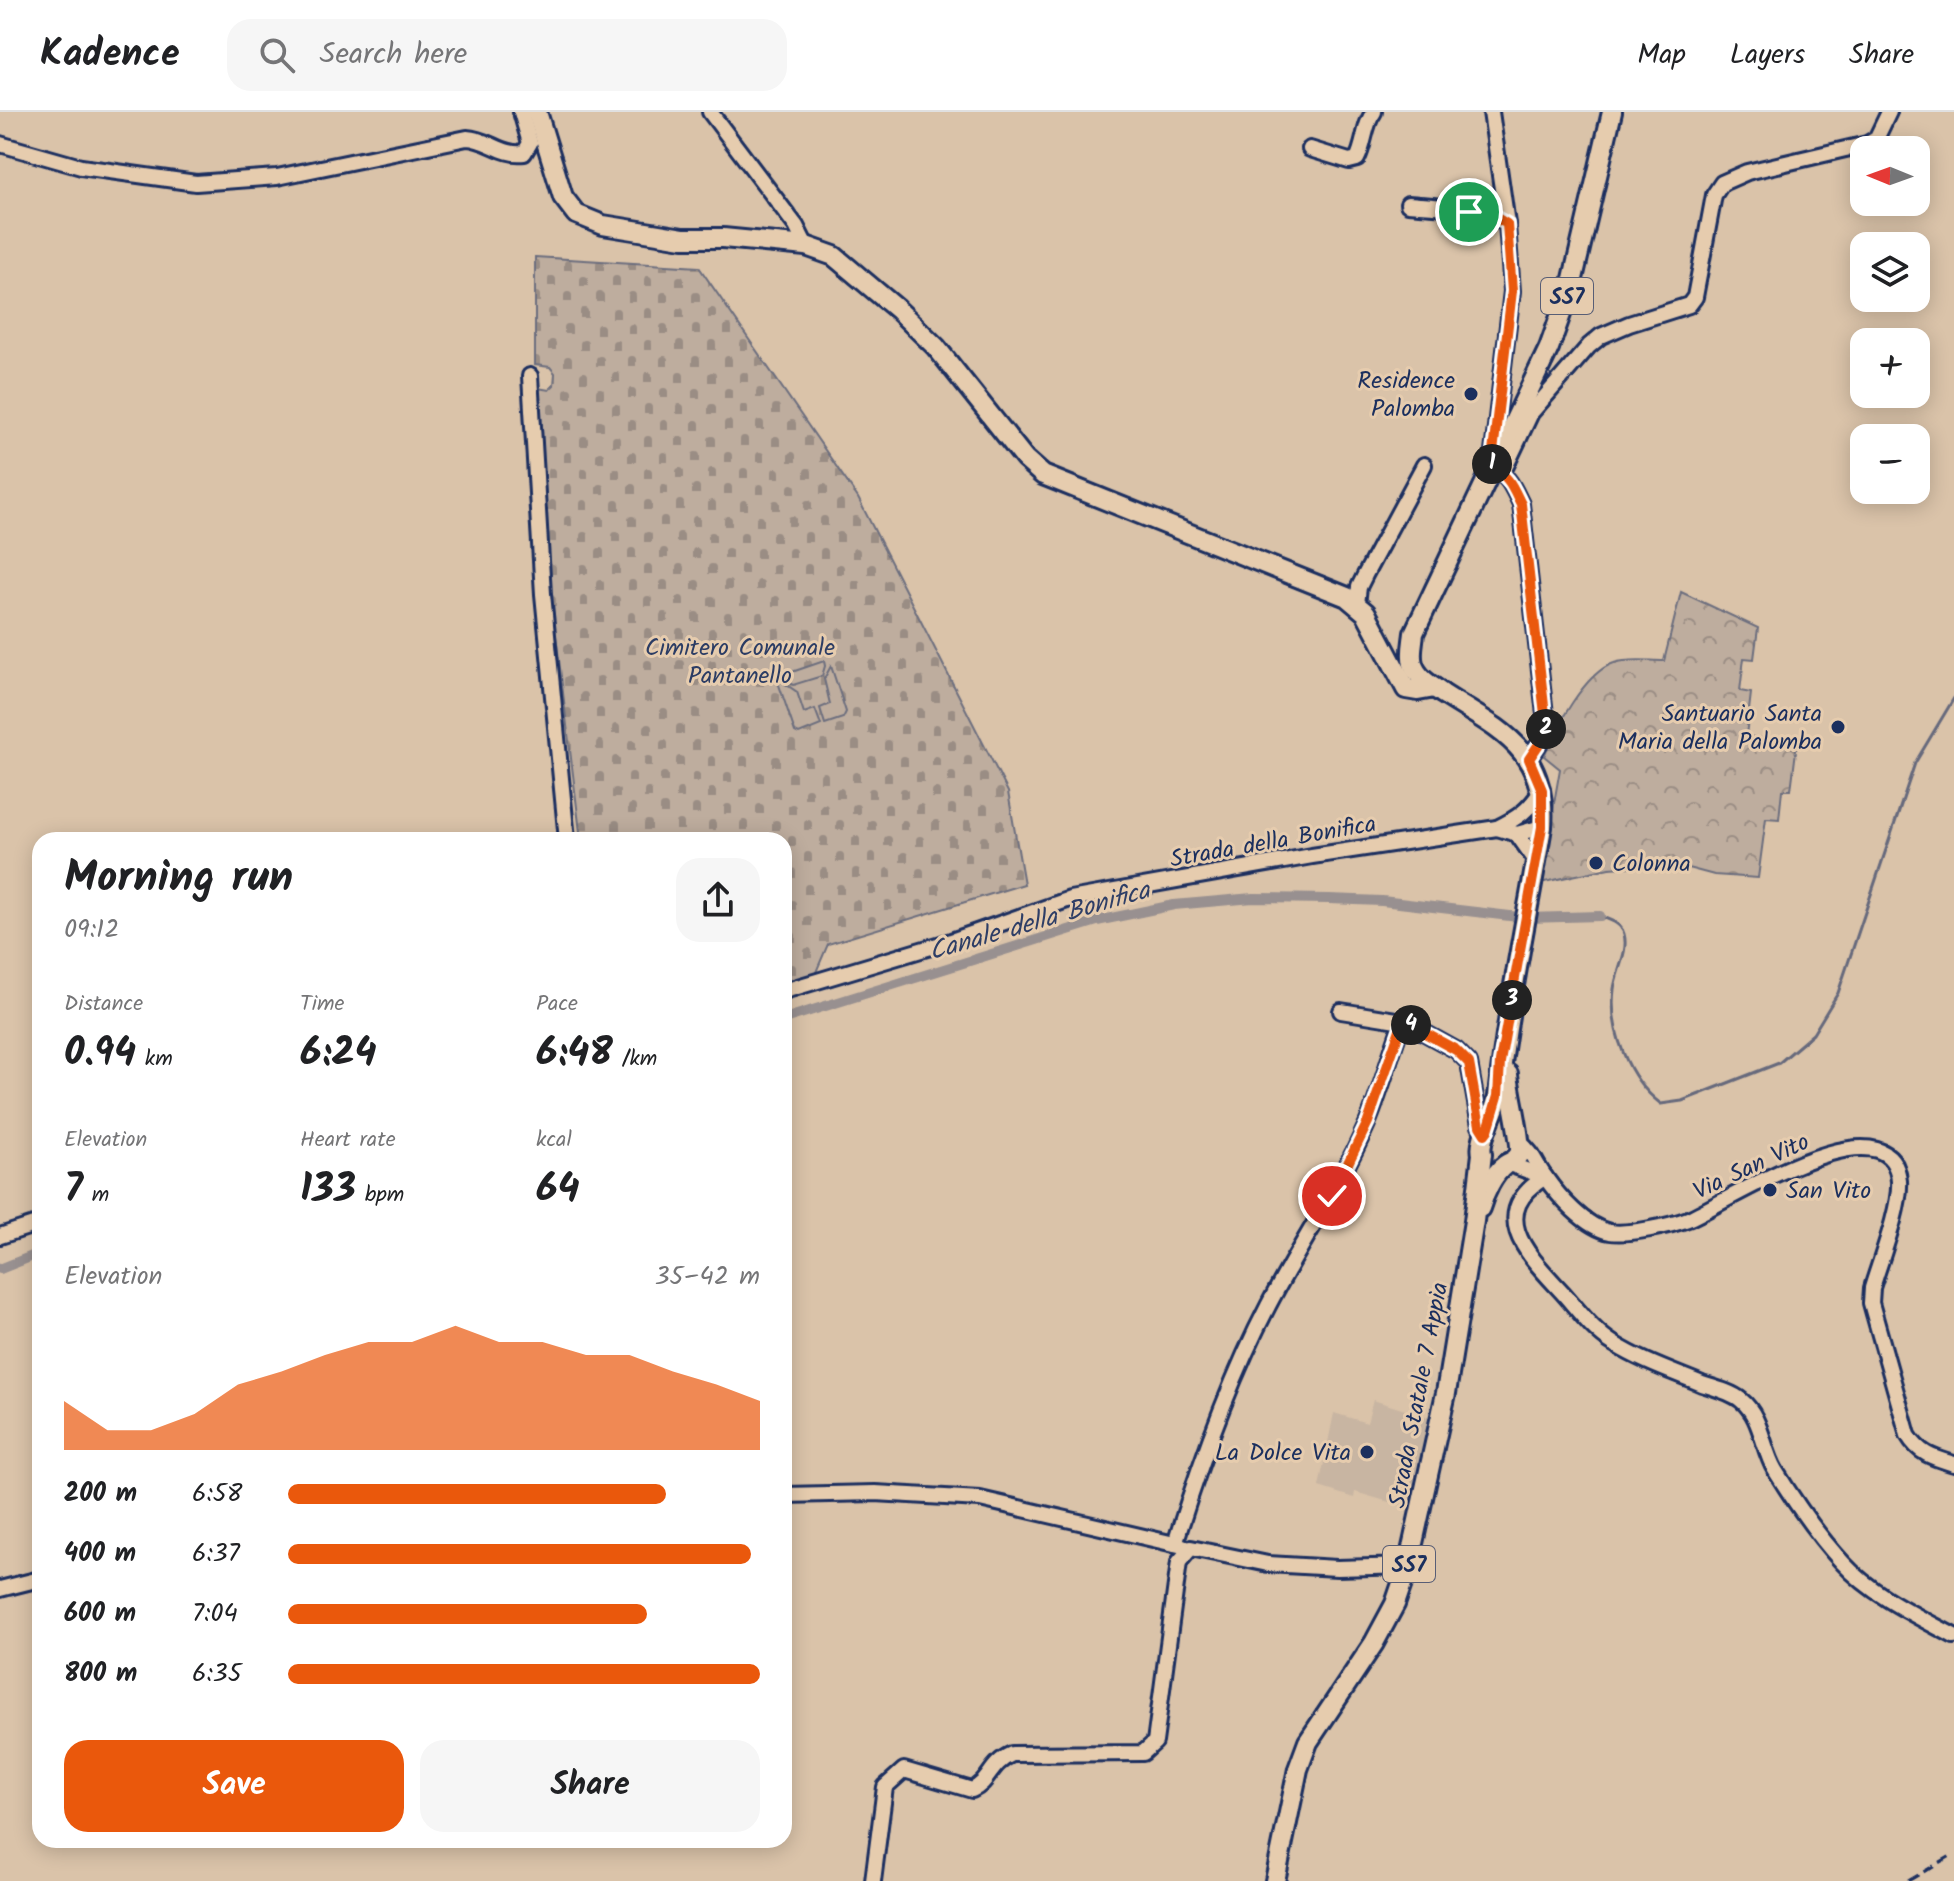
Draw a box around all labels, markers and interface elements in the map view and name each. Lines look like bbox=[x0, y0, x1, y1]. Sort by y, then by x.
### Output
search box bbox=[227, 19, 787, 91]
text: Kadence bbox=[40, 25, 179, 85]
text: Search here bbox=[319, 31, 467, 79]
icon: search bbox=[255, 33, 299, 77]
text: Map bbox=[1637, 33, 1686, 78]
text: Layers bbox=[1730, 33, 1805, 78]
text: Share bbox=[1849, 33, 1914, 78]
north arrow bbox=[1850, 136, 1930, 216]
map controls bbox=[1850, 136, 1930, 504]
pin bbox=[1435, 178, 1503, 246]
icon: arrive bbox=[1447, 190, 1491, 234]
button: layers bbox=[1850, 232, 1930, 312]
road number: SS7 bbox=[1541, 278, 1593, 314]
button: + bbox=[1850, 328, 1930, 408]
place label: Residence Palomba bbox=[1357, 362, 1455, 429]
marker: Residence Palomba bbox=[1462, 385, 1480, 403]
button: − bbox=[1850, 424, 1930, 504]
pin: 1 bbox=[1472, 444, 1512, 484]
text: 1 bbox=[1489, 446, 1495, 481]
park label: Cimitero Comunale Pantanello bbox=[645, 629, 835, 696]
place label: Santuario Santa Maria della Palomba bbox=[1618, 695, 1822, 762]
pin: 2 bbox=[1526, 709, 1566, 749]
text: 2 bbox=[1540, 711, 1552, 746]
marker: Santuario Santa Maria della Palomba bbox=[1829, 718, 1847, 736]
street label: Strada della Bonifica bbox=[1167, 805, 1379, 880]
text: Morning run bbox=[64, 844, 293, 914]
place label: Colonna bbox=[1612, 845, 1691, 884]
marker: Colonna bbox=[1587, 854, 1605, 872]
button: share bbox=[676, 858, 760, 942]
water label: Canale della Bonifica bbox=[924, 870, 1157, 974]
text: 09:12 bbox=[64, 909, 119, 951]
pin: 3 bbox=[1492, 980, 1532, 1020]
text: 3 bbox=[1506, 982, 1518, 1017]
text: Distance bbox=[64, 987, 143, 1022]
text: Time bbox=[300, 987, 344, 1022]
text: Pace bbox=[536, 987, 578, 1022]
pin: 4 bbox=[1391, 1005, 1431, 1045]
text: 4 bbox=[1405, 1007, 1417, 1042]
text: 0.94 bbox=[64, 1022, 136, 1086]
text: 6:24 bbox=[300, 1022, 377, 1086]
text: 6:48 bbox=[536, 1022, 613, 1086]
text: km bbox=[136, 1042, 173, 1077]
text: /km bbox=[613, 1042, 657, 1077]
text: Elevation bbox=[64, 1123, 147, 1158]
text: Heart rate bbox=[300, 1123, 396, 1158]
text: kcal bbox=[536, 1123, 572, 1158]
street label: Via San Vito bbox=[1687, 1123, 1816, 1211]
text: 7 bbox=[64, 1158, 83, 1222]
text: 133 bbox=[300, 1158, 356, 1222]
text: 64 bbox=[536, 1158, 579, 1222]
pin bbox=[1298, 1162, 1366, 1230]
place label: San Vito bbox=[1786, 1172, 1871, 1211]
icon: check bbox=[1310, 1174, 1354, 1218]
text: m bbox=[83, 1178, 109, 1213]
text: bpm bbox=[356, 1178, 404, 1213]
marker: San Vito bbox=[1761, 1181, 1779, 1199]
text: Elevation bbox=[64, 1256, 162, 1298]
text: 35–42 m bbox=[655, 1256, 760, 1298]
street label: Strada Statale 7 Appia bbox=[1378, 1279, 1461, 1512]
place label: La Dolce Vita bbox=[1215, 1434, 1351, 1473]
marker: La Dolce Vita bbox=[1358, 1443, 1376, 1461]
text: 200 m bbox=[64, 1473, 137, 1515]
text: 6:58 bbox=[192, 1473, 242, 1515]
text: 400 m bbox=[64, 1533, 136, 1575]
text: 6:37 bbox=[192, 1533, 240, 1575]
road number: SS7 bbox=[1383, 1546, 1435, 1582]
text: 600 m bbox=[64, 1593, 136, 1635]
text: 7:04 bbox=[192, 1593, 238, 1635]
text: 800 m bbox=[64, 1653, 137, 1695]
text: 6:35 bbox=[192, 1653, 242, 1695]
button: Save bbox=[64, 1740, 404, 1832]
button: Share bbox=[420, 1740, 760, 1832]

